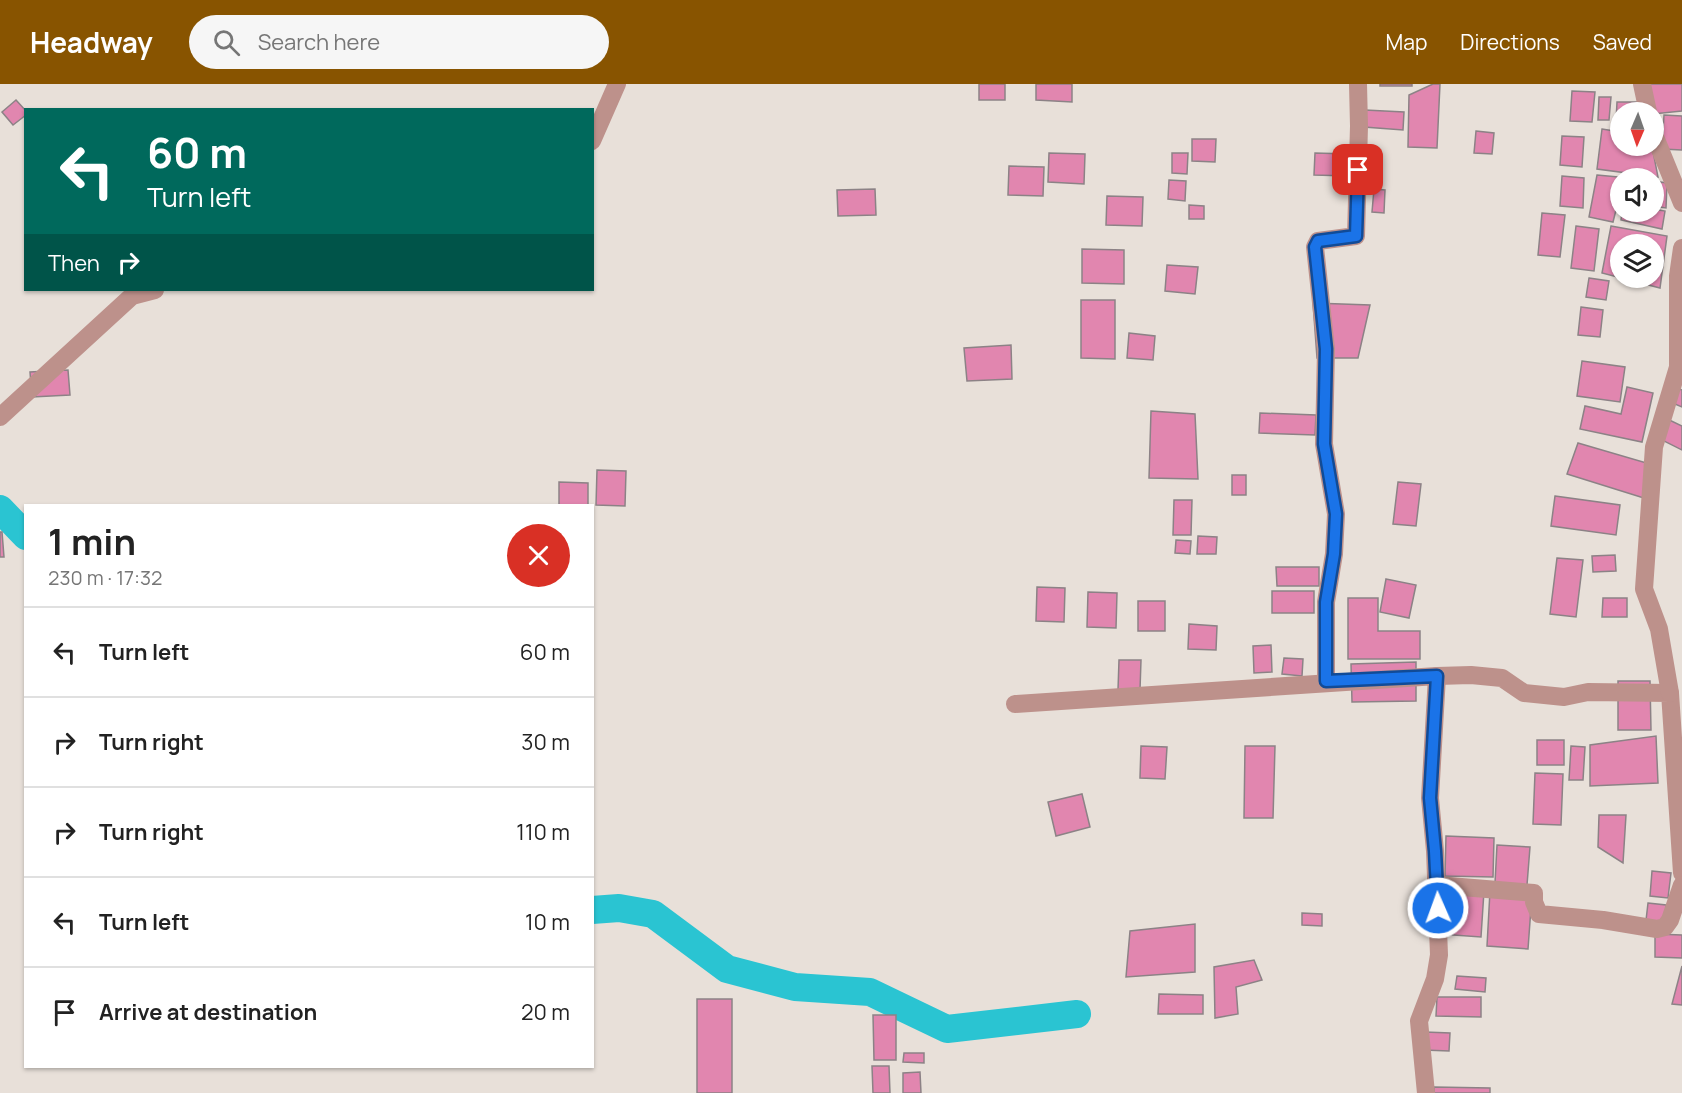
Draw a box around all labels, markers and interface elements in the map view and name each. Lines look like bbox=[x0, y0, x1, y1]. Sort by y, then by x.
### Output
search box bbox=[189, 15, 609, 69]
text: Headway bbox=[30, 23, 153, 61]
icon: search bbox=[210, 26, 243, 59]
text: Search here bbox=[258, 27, 380, 57]
text: Map bbox=[1386, 28, 1427, 56]
text: Directions bbox=[1460, 28, 1560, 56]
text: Saved bbox=[1593, 28, 1652, 56]
north arrow bbox=[1610, 102, 1664, 156]
map controls bbox=[1610, 102, 1664, 288]
text: 60 m bbox=[147, 123, 247, 181]
icon: left bbox=[48, 132, 126, 210]
pin bbox=[1332, 144, 1383, 195]
icon: arrive bbox=[1341, 153, 1374, 186]
button: sound bbox=[1610, 168, 1664, 222]
text: Turn left bbox=[147, 178, 251, 215]
button: layers bbox=[1610, 234, 1664, 288]
icon: right bbox=[112, 246, 145, 279]
text: Then bbox=[48, 248, 100, 278]
text: 1 min bbox=[48, 517, 136, 566]
button: close bbox=[507, 524, 570, 587]
text: 230 m · 17:32 bbox=[48, 564, 162, 591]
icon: left bbox=[48, 636, 81, 669]
text: Turn left bbox=[99, 637, 189, 667]
text: 60 m bbox=[520, 637, 570, 667]
icon: right bbox=[48, 726, 81, 759]
text: Turn right bbox=[99, 727, 204, 757]
text: 30 m bbox=[521, 727, 570, 757]
icon: right bbox=[48, 816, 81, 849]
text: Turn right bbox=[99, 817, 204, 847]
text: 110 m bbox=[516, 817, 570, 847]
position arrow bbox=[1406, 876, 1470, 940]
icon: left bbox=[48, 906, 81, 939]
text: Turn left bbox=[99, 907, 189, 937]
text: 10 m bbox=[525, 907, 570, 937]
icon: arrive bbox=[48, 996, 81, 1029]
text: Arrive at destination bbox=[99, 997, 317, 1027]
text: 20 m bbox=[521, 997, 570, 1027]

